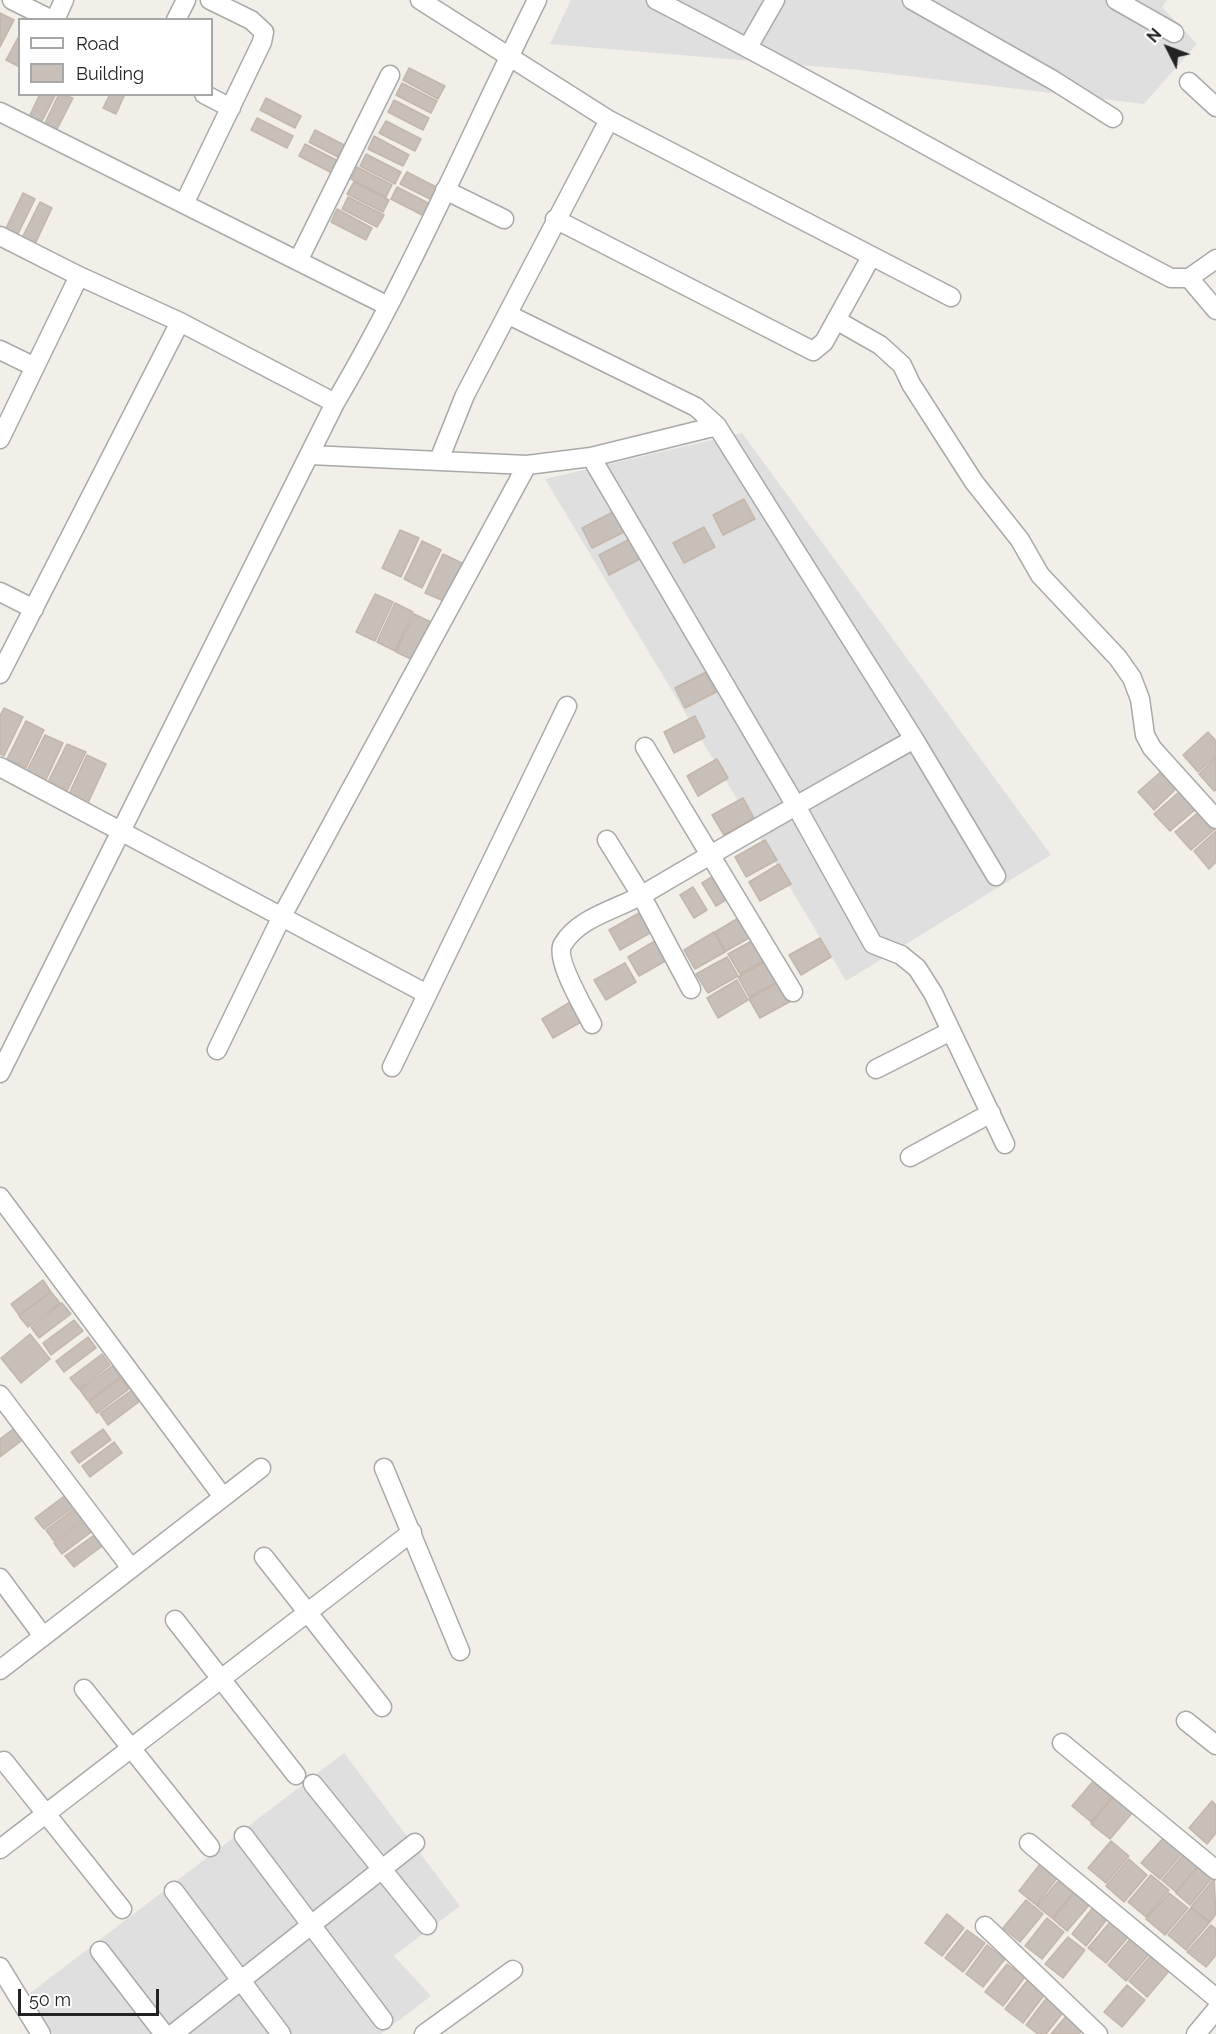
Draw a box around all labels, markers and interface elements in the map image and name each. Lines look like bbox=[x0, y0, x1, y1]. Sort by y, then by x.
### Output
legend bbox=[18, 18, 213, 96]
north arrow bbox=[1138, 18, 1198, 78]
text: N bbox=[1143, 25, 1165, 47]
text: Road bbox=[76, 33, 119, 54]
text: Building bbox=[76, 63, 144, 84]
scale bar bbox=[21, 1977, 162, 2015]
text: 50 m bbox=[29, 1989, 71, 2010]

